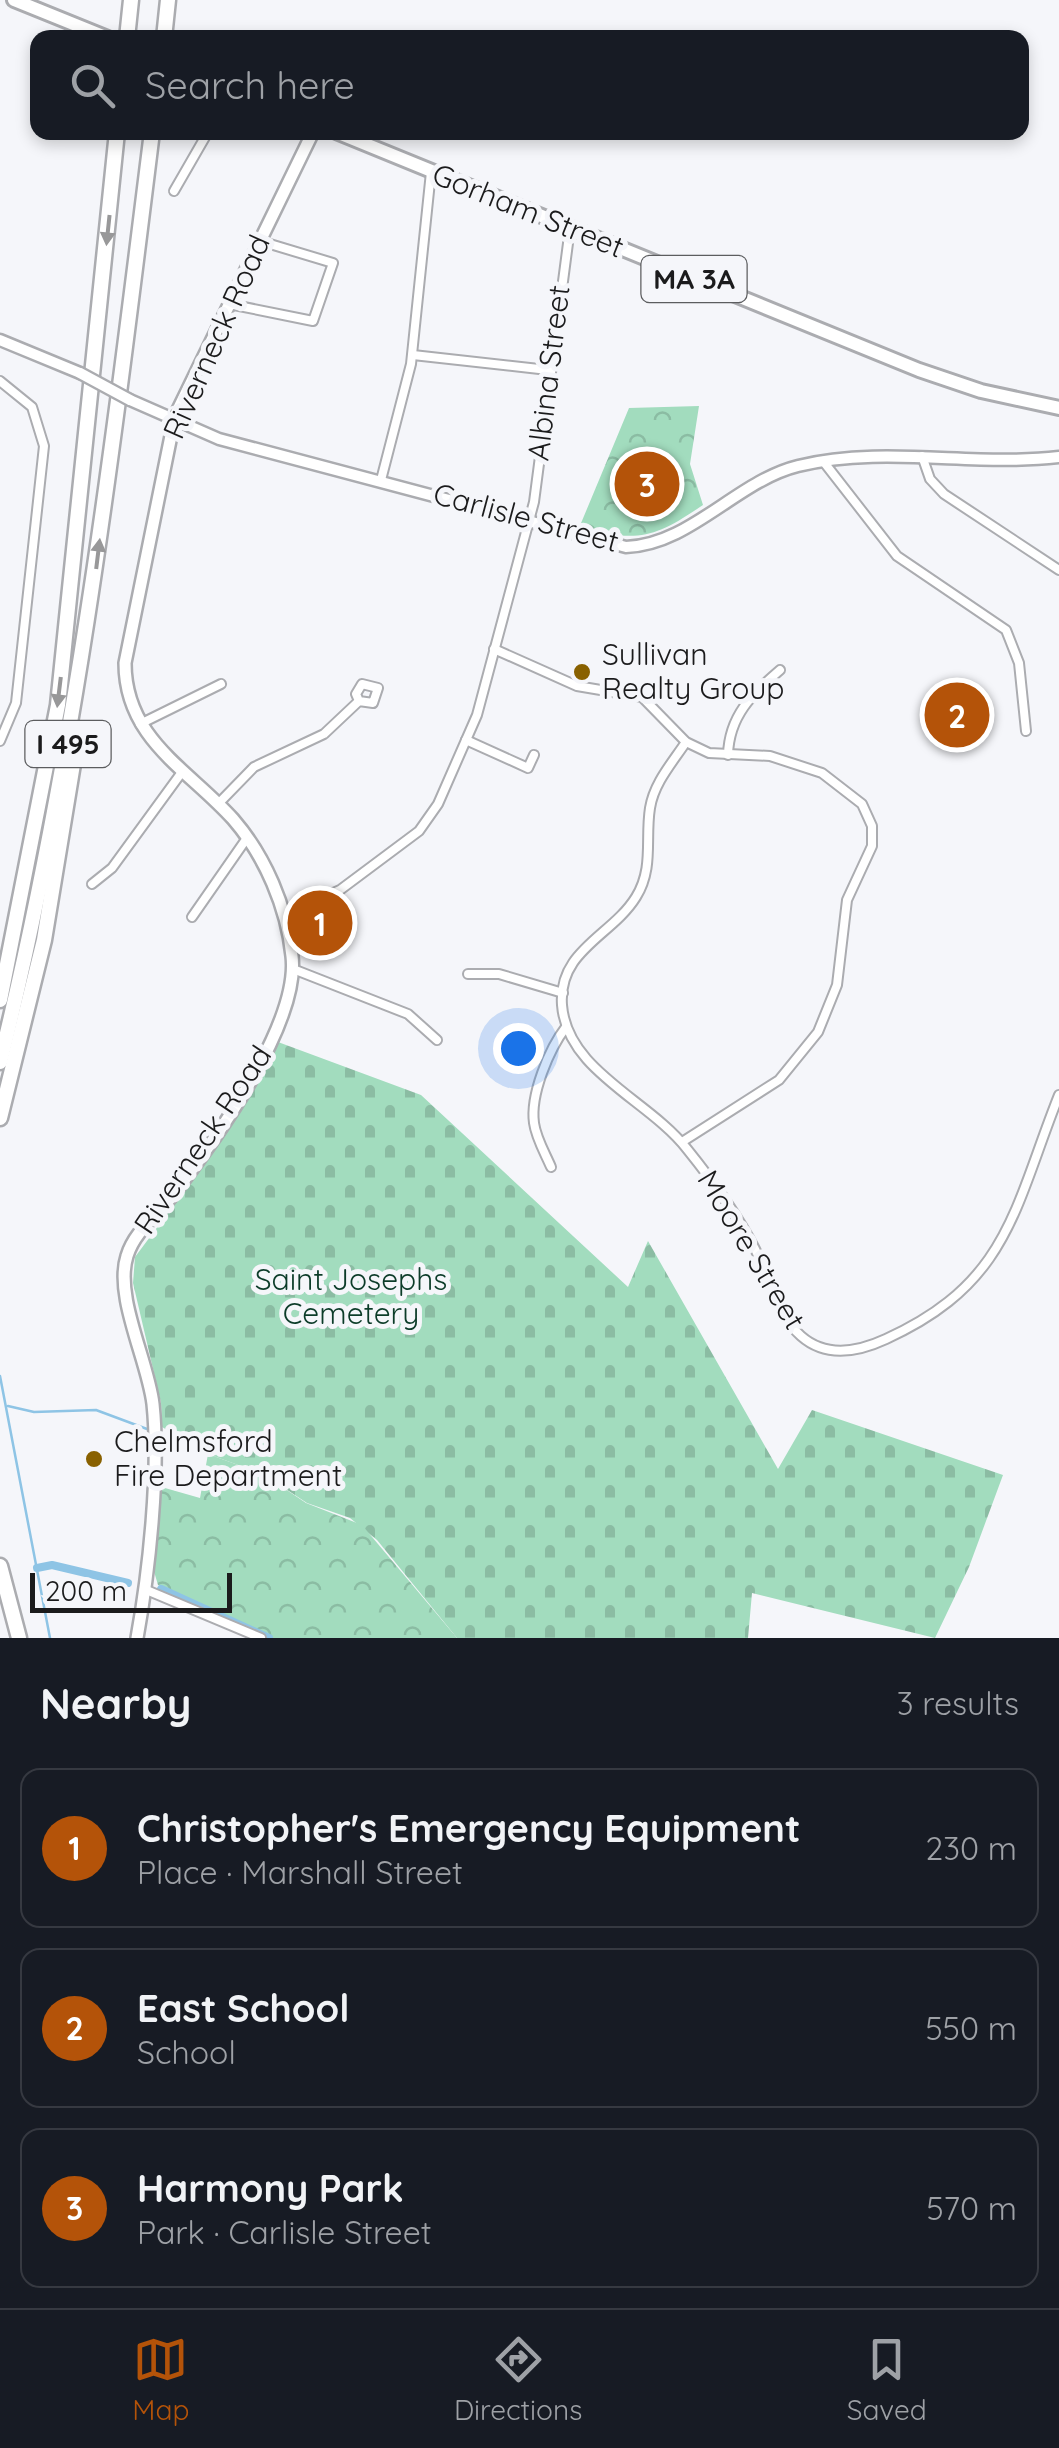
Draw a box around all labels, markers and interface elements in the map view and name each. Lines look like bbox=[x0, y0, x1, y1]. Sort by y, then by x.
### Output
search box bbox=[30, 30, 1029, 140]
icon: search bbox=[65, 58, 120, 113]
text: Search here bbox=[145, 61, 355, 109]
street label: Gorham Street bbox=[427, 154, 630, 266]
one-way arrow bbox=[100, 214, 116, 246]
street label: Riverneck Road bbox=[154, 229, 278, 444]
road number: MA 3A bbox=[642, 256, 746, 302]
street label: Albina Street bbox=[518, 283, 578, 463]
pin: 3 bbox=[614, 446, 680, 522]
street label: Carlisle Street bbox=[429, 474, 623, 560]
one-way arrow bbox=[90, 538, 106, 570]
place label: Sullivan Realty Group bbox=[602, 635, 785, 707]
marker: Sullivan Realty Group bbox=[571, 661, 593, 683]
one-way arrow bbox=[51, 677, 67, 708]
pin: 2 bbox=[924, 678, 990, 752]
road number: I 495 bbox=[26, 721, 110, 767]
pin: 1 bbox=[288, 886, 352, 960]
your location bbox=[493, 1023, 544, 1074]
street label: Riverneck Road bbox=[125, 1038, 279, 1241]
street label: Moore Street bbox=[689, 1163, 814, 1336]
park label: Saint Josephs Cemetery bbox=[255, 1260, 447, 1332]
place label: Chelmsford Fire Department bbox=[114, 1422, 342, 1494]
marker: Chelmsford Fire Department bbox=[83, 1448, 105, 1470]
scale bar bbox=[30, 1568, 232, 1612]
text: 200 m bbox=[45, 1573, 127, 1608]
text: Nearby bbox=[40, 1677, 191, 1730]
text: 3 results bbox=[897, 1683, 1019, 1723]
text: Christopher's Emergency Equipment bbox=[137, 1804, 801, 1852]
text: 1 bbox=[68, 1828, 81, 1868]
text: 230 m bbox=[926, 1828, 1017, 1868]
text: Place · Marshall Street bbox=[137, 1852, 463, 1892]
text: East School bbox=[137, 1984, 350, 2032]
text: 2 bbox=[65, 2008, 84, 2048]
text: 550 m bbox=[925, 2008, 1017, 2048]
text: School bbox=[137, 2032, 236, 2072]
text: Harmony Park bbox=[137, 2164, 404, 2212]
text: 3 bbox=[66, 2188, 83, 2228]
text: 570 m bbox=[926, 2188, 1017, 2228]
text: Park · Carlisle Street bbox=[137, 2212, 432, 2252]
tab: Map bbox=[132, 2332, 189, 2427]
tab: Directions bbox=[454, 2332, 582, 2427]
tab: Saved bbox=[847, 2332, 927, 2427]

